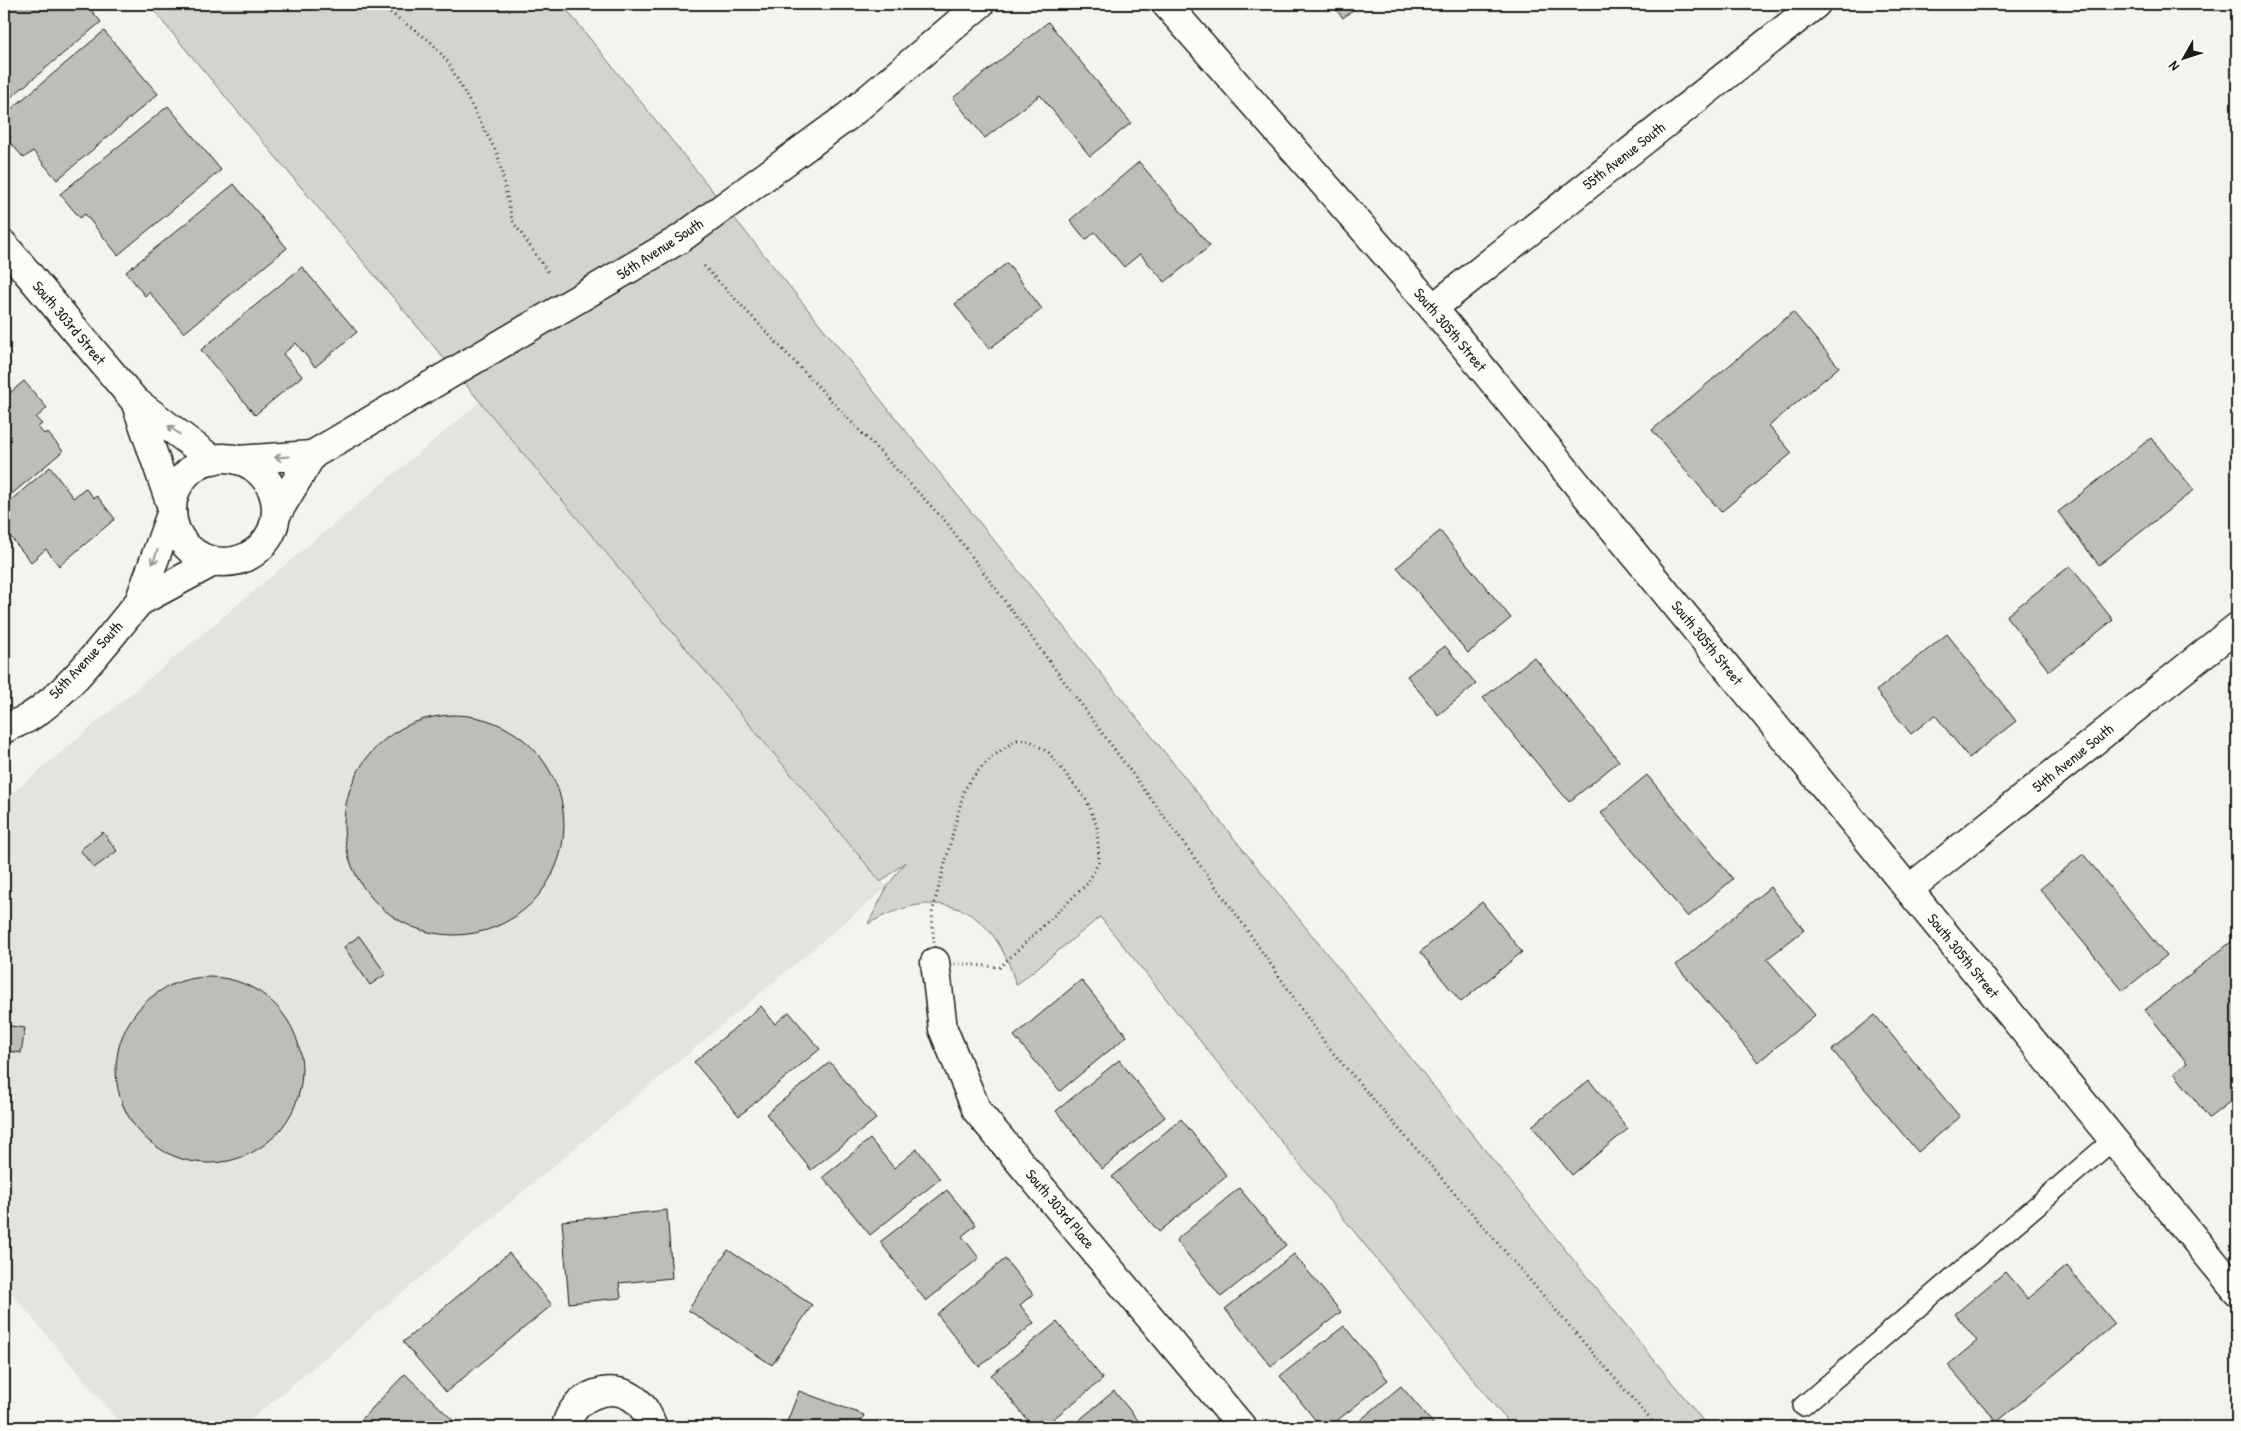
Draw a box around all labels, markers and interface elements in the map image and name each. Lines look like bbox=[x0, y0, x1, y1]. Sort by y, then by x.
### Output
north arrow bbox=[2158, 32, 2208, 82]
text: N bbox=[2163, 57, 2183, 75]
street label: 55th Avenue South bbox=[1578, 117, 1669, 195]
street label: 56th Avenue South bbox=[612, 213, 707, 284]
street label: South 303rd Street bbox=[28, 276, 111, 370]
street label: South 305th Street bbox=[1409, 283, 1492, 377]
one-way arrow bbox=[168, 425, 181, 436]
one-way arrow bbox=[274, 452, 290, 461]
one-way arrow bbox=[150, 549, 159, 564]
street label: South 305th Street bbox=[1667, 596, 1749, 690]
street label: 56th Avenue South bbox=[44, 616, 127, 703]
street label: 54th Avenue South bbox=[2028, 718, 2118, 797]
street label: South 305th Street bbox=[1923, 909, 2005, 1003]
street label: South 303rd Place bbox=[1021, 1164, 1100, 1253]

